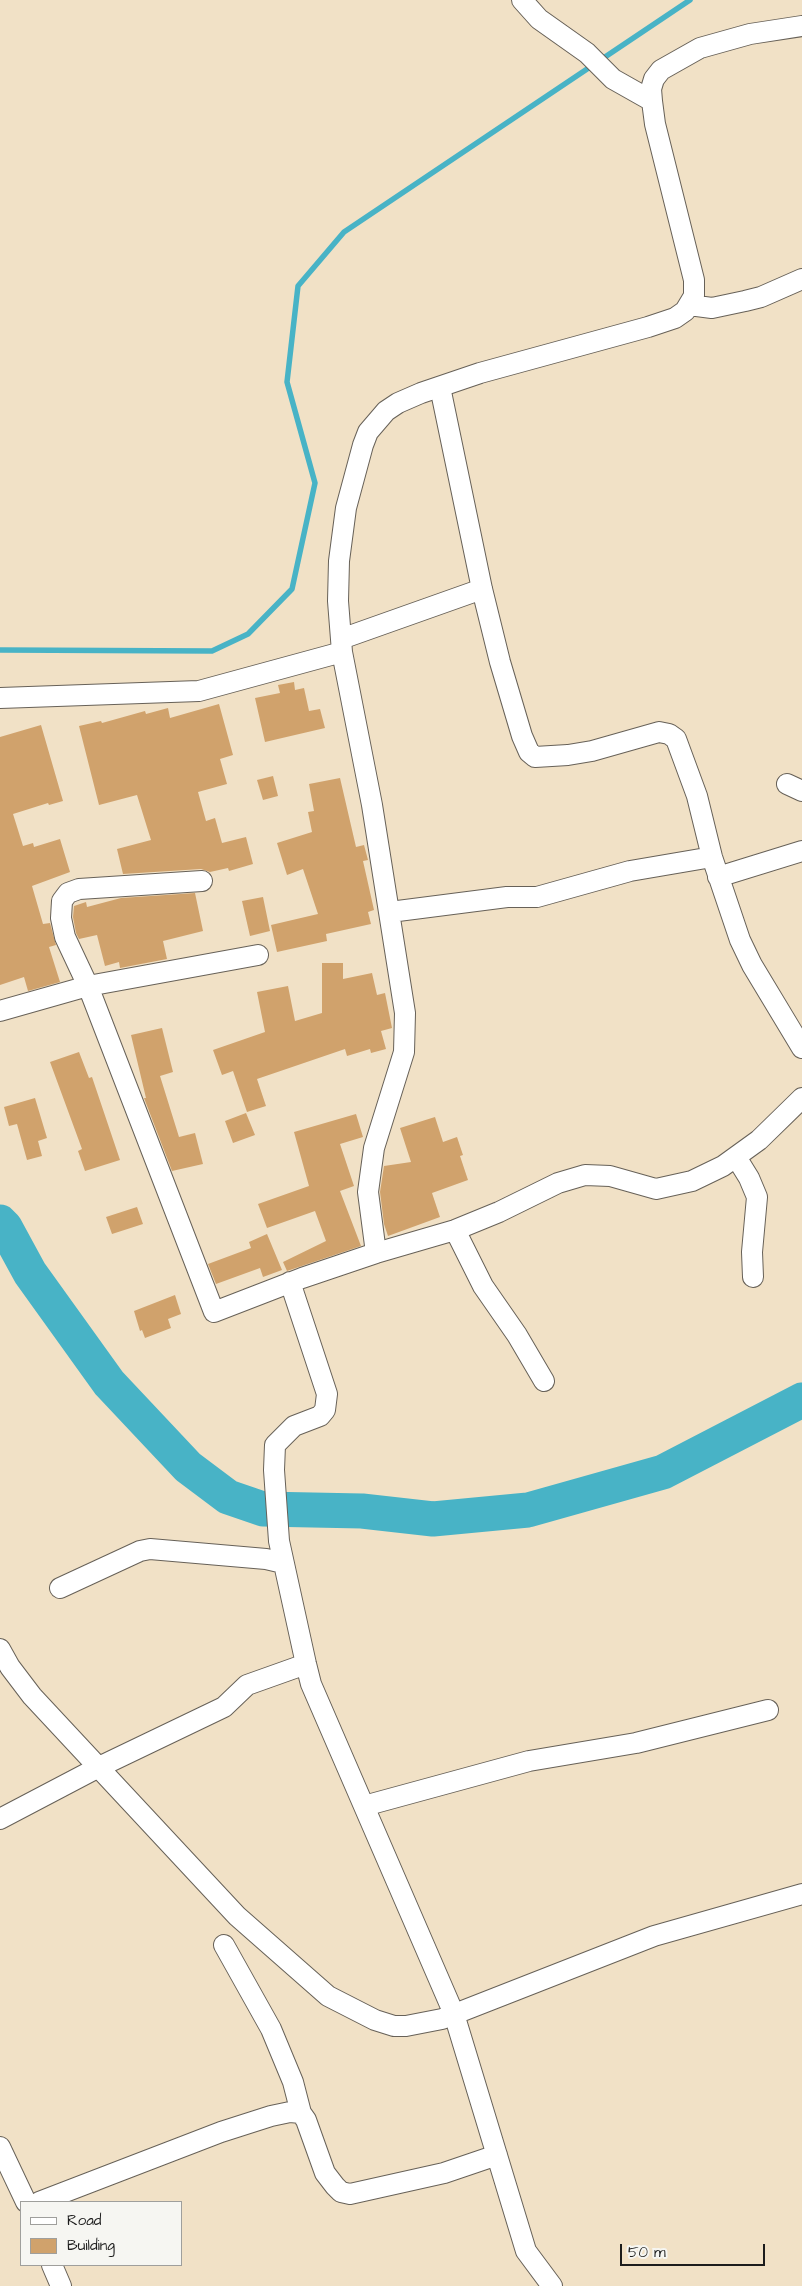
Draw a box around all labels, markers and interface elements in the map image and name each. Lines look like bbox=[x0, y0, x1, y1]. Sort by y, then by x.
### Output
legend bbox=[20, 2201, 182, 2266]
text: Road bbox=[67, 2210, 101, 2231]
scale bar bbox=[622, 2234, 767, 2266]
text: Building bbox=[67, 2235, 115, 2256]
text: 50 m bbox=[628, 2242, 666, 2263]

